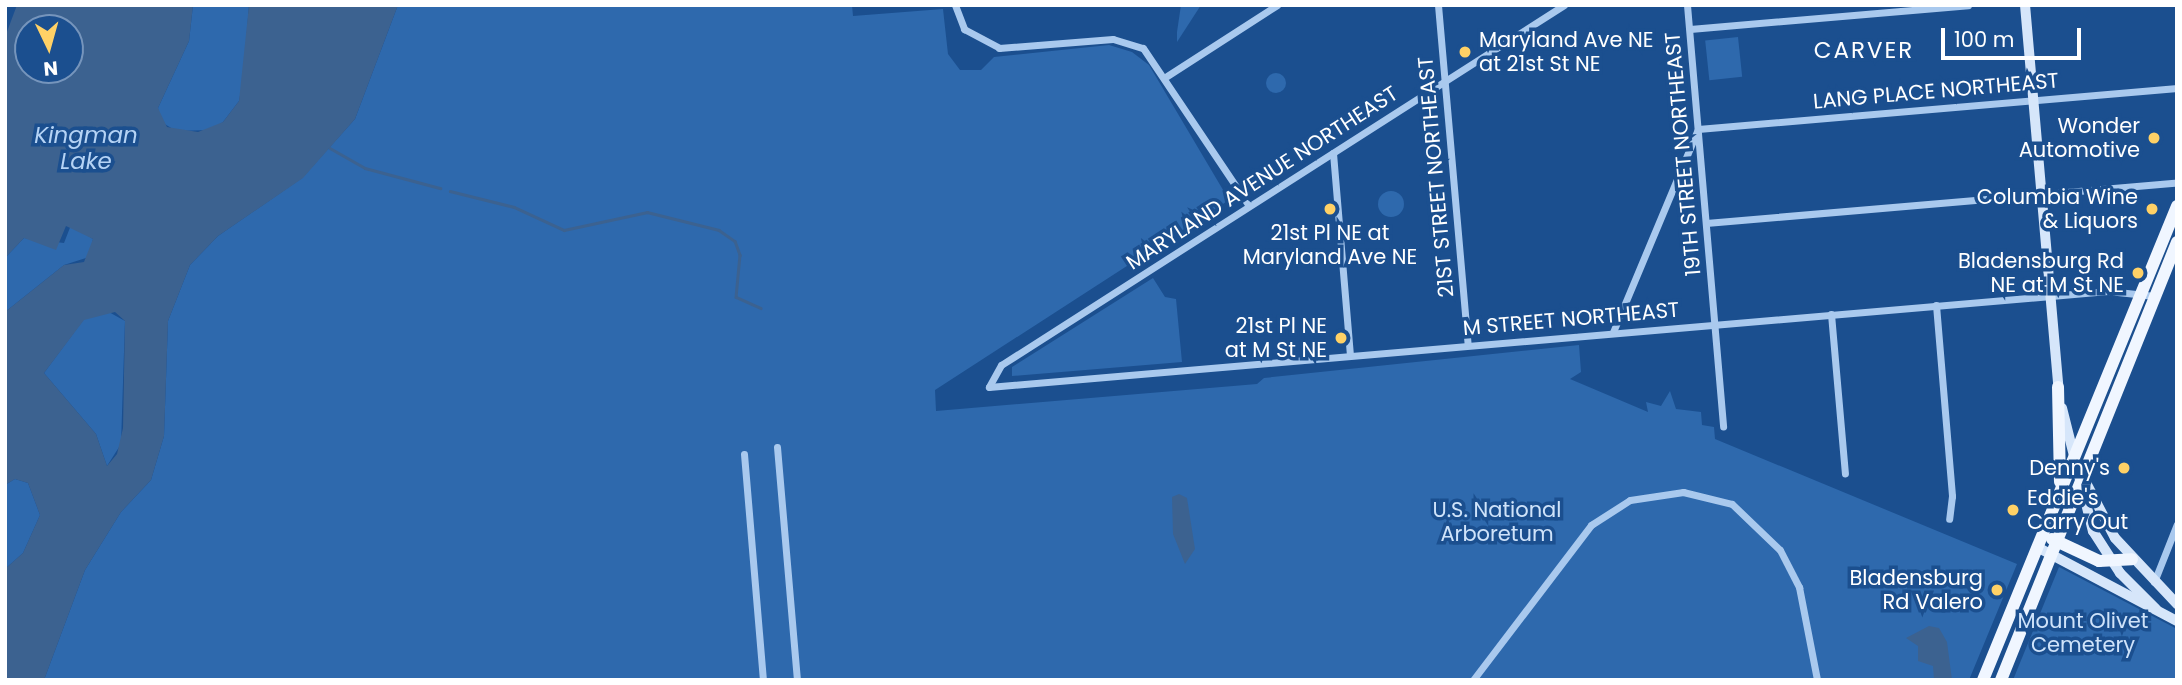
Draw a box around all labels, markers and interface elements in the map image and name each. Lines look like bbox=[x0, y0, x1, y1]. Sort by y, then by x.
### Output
north arrow bbox=[14, 14, 84, 84]
scale bar bbox=[1944, 14, 2084, 58]
text: 100 m bbox=[1954, 25, 2014, 54]
place label: Maryland Ave NE at 21st St NE bbox=[1479, 27, 1654, 77]
street label: 19TH STREET NORTHEAST bbox=[1660, 31, 1706, 277]
district label: CARVER bbox=[1814, 36, 1914, 64]
marker: Maryland Ave NE at 21st St NE bbox=[1457, 44, 1473, 60]
text: N bbox=[42, 54, 59, 82]
street label: 21ST STREET NORTHEAST bbox=[1413, 56, 1459, 298]
street label: LANG PLACE NORTHEAST bbox=[1812, 68, 2060, 114]
street label: MARYLAND AVENUE NORTHEAST bbox=[1121, 81, 1403, 275]
place label: Wonder Automotive bbox=[2019, 113, 2140, 163]
water label: Kingman Lake bbox=[34, 121, 138, 175]
marker: Wonder Automotive bbox=[2146, 130, 2162, 146]
place label: Columbia Wine & Liquors bbox=[1977, 184, 2138, 234]
marker: 21st Pl NE at Maryland Ave NE bbox=[1322, 201, 1338, 217]
marker: Columbia Wine & Liquors bbox=[2144, 201, 2160, 217]
place label: 21st Pl NE at Maryland Ave NE bbox=[1243, 220, 1417, 270]
place label: Bladensburg Rd NE at M St NE bbox=[1958, 248, 2124, 298]
marker: Bladensburg Rd NE at M St NE bbox=[2130, 265, 2146, 281]
street label: M STREET NORTHEAST bbox=[1462, 297, 1680, 341]
place label: 21st Pl NE at M St NE bbox=[1225, 313, 1327, 363]
marker: 21st Pl NE at M St NE bbox=[1333, 330, 1349, 346]
place label: Denny's bbox=[2029, 455, 2110, 481]
marker: Denny's bbox=[2116, 460, 2132, 476]
place label: Eddie's Carry Out bbox=[2027, 485, 2128, 535]
park label: U.S. National Arboretum bbox=[1433, 497, 1561, 547]
marker: Eddie's Carry Out bbox=[2005, 502, 2021, 518]
place label: Bladensburg Rd Valero bbox=[1849, 565, 1983, 615]
marker: Bladensburg Rd Valero bbox=[1989, 582, 2005, 598]
park label: Mount Olivet Cemetery bbox=[2018, 608, 2148, 658]

